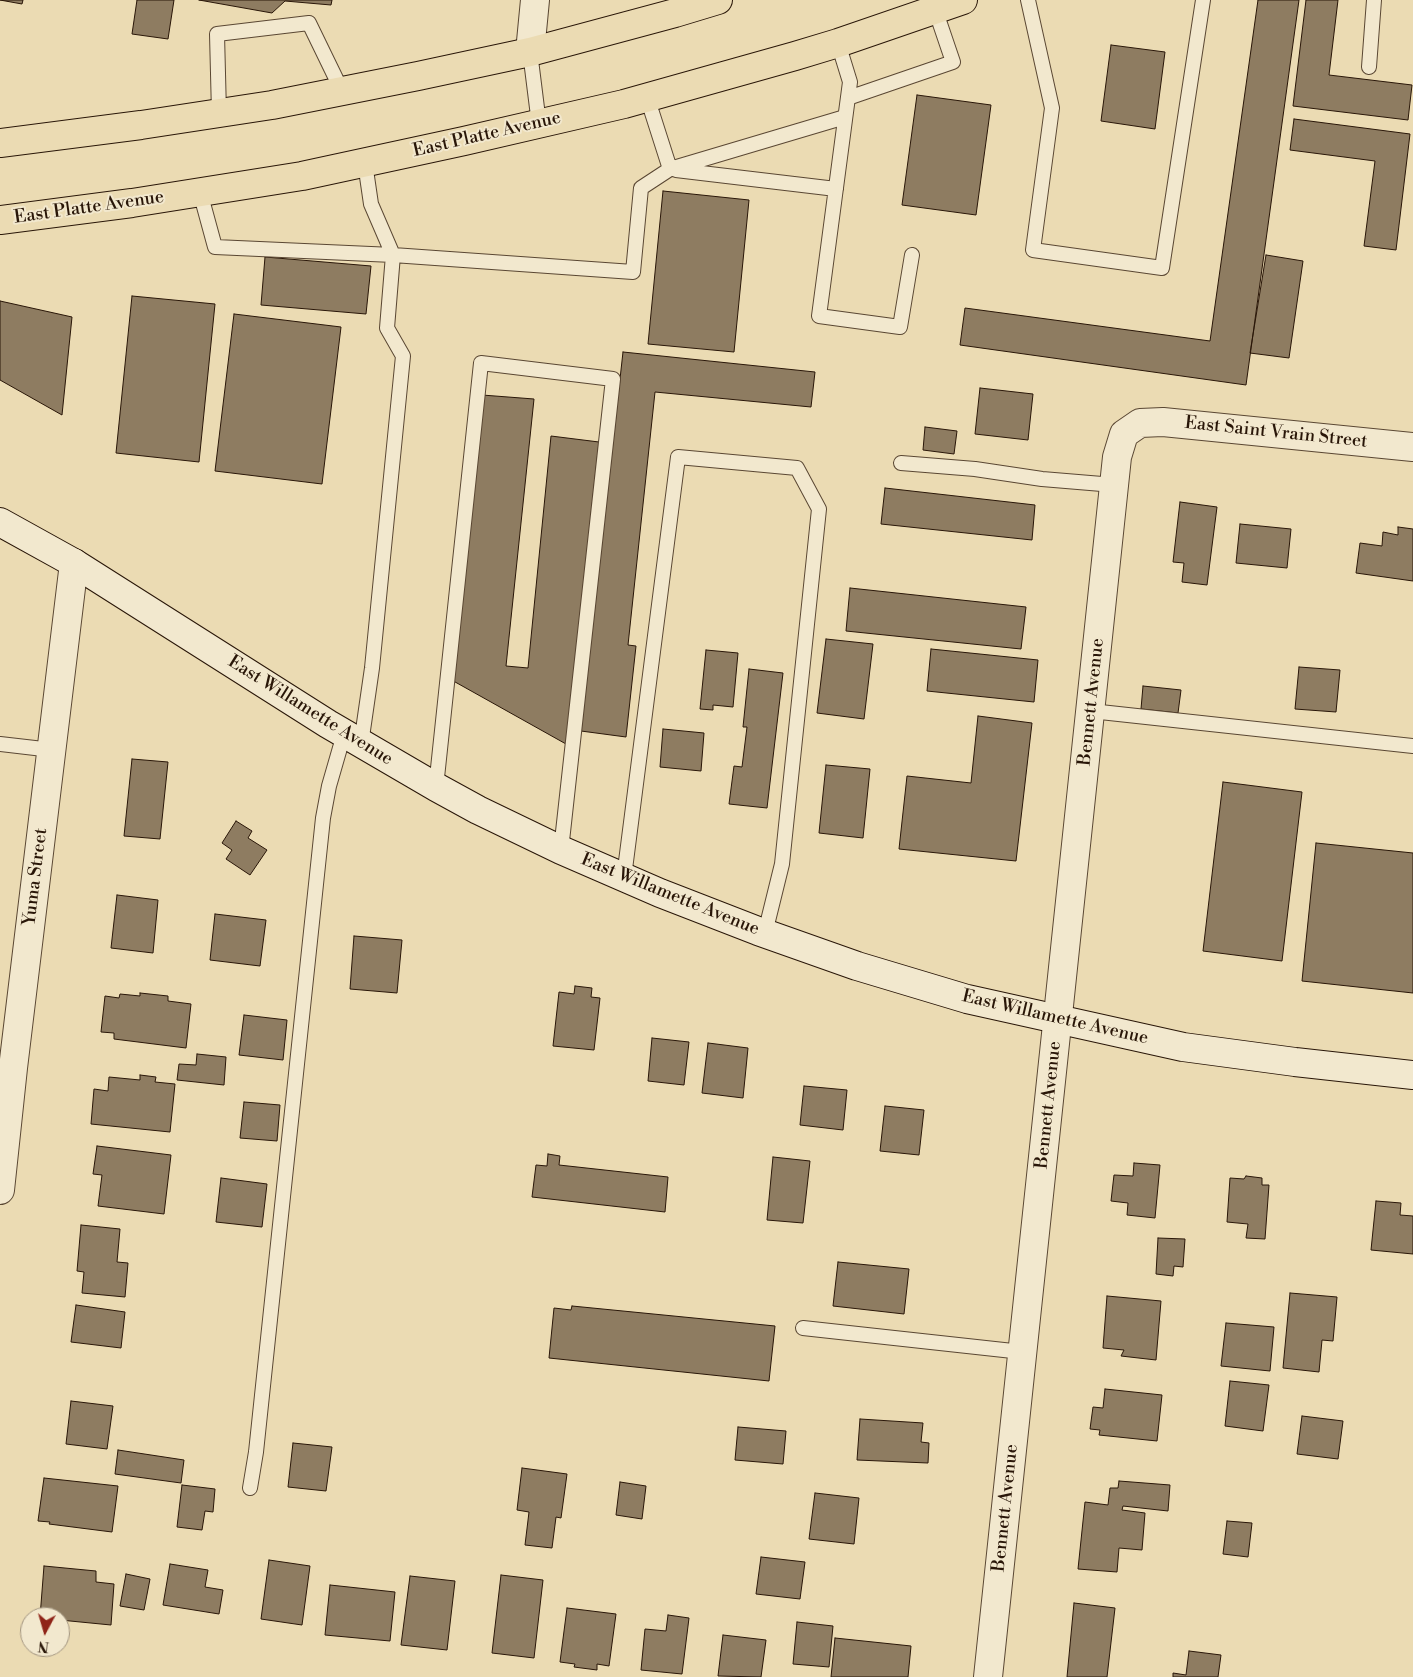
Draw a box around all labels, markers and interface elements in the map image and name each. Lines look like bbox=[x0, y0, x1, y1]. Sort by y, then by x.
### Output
street label: East Platte Avenue bbox=[411, 107, 563, 163]
street label: East Platte Avenue bbox=[13, 187, 165, 229]
street label: East Saint Vrain Street bbox=[1184, 413, 1368, 453]
street label: Bennett Avenue bbox=[1075, 637, 1109, 767]
street label: East Willamette Avenue bbox=[223, 651, 397, 771]
street label: Yuma Street bbox=[19, 827, 53, 927]
street label: East Willamette Avenue bbox=[578, 849, 762, 941]
street label: East Willamette Avenue bbox=[960, 986, 1150, 1050]
street label: Bennett Avenue bbox=[1032, 1040, 1066, 1170]
street label: Bennett Avenue bbox=[989, 1443, 1023, 1573]
north arrow bbox=[20, 1607, 70, 1657]
text: N bbox=[37, 1636, 50, 1655]

